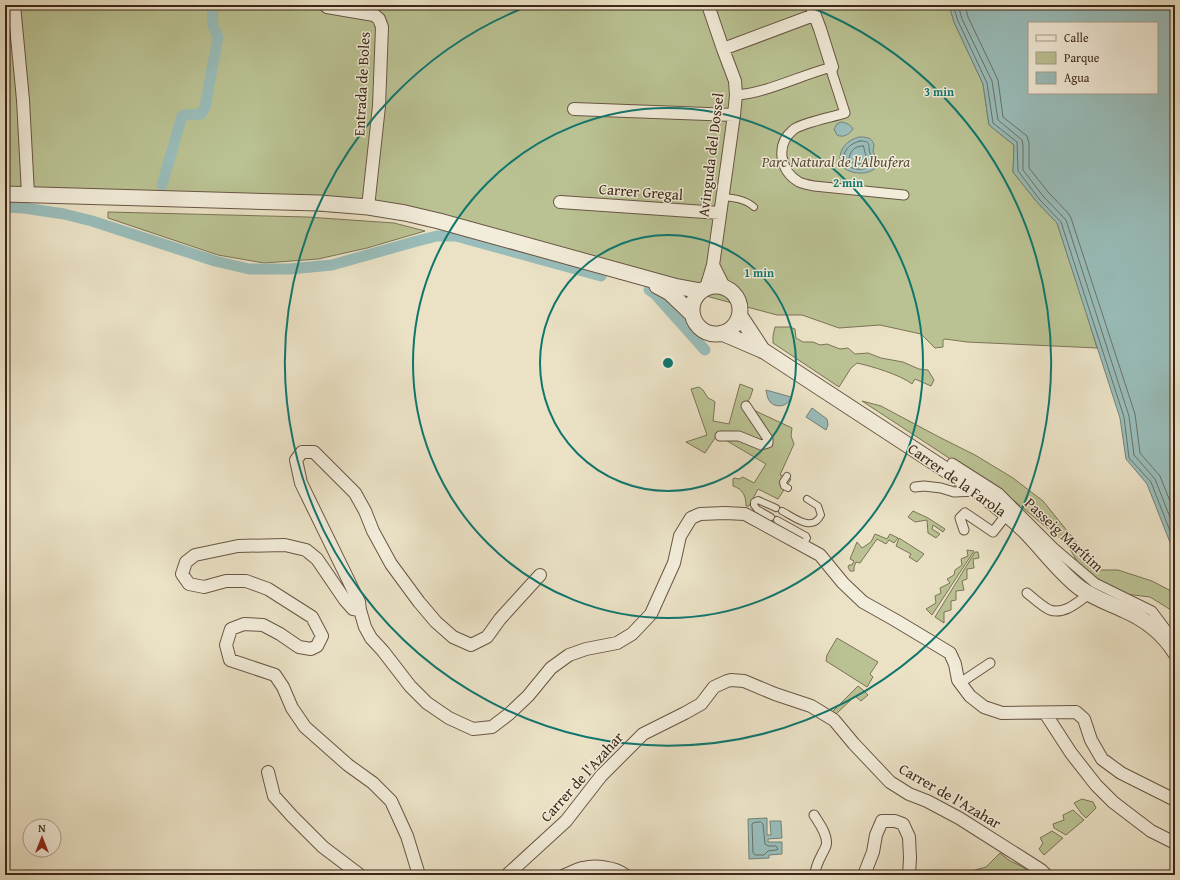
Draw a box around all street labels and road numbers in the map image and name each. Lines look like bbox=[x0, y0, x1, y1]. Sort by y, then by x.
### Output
street label: Entrada de Boles bbox=[348, 31, 375, 137]
street label: Avinguda del Dossel bbox=[692, 92, 729, 218]
street label: Carrer Gregal bbox=[598, 178, 684, 205]
street label: Carrer de la Farola bbox=[904, 438, 1011, 521]
street label: Passeig Marítim bbox=[1020, 493, 1109, 577]
street label: Carrer de l'Azahar bbox=[535, 727, 628, 826]
street label: Carrer de l'Azahar bbox=[895, 758, 1005, 833]

